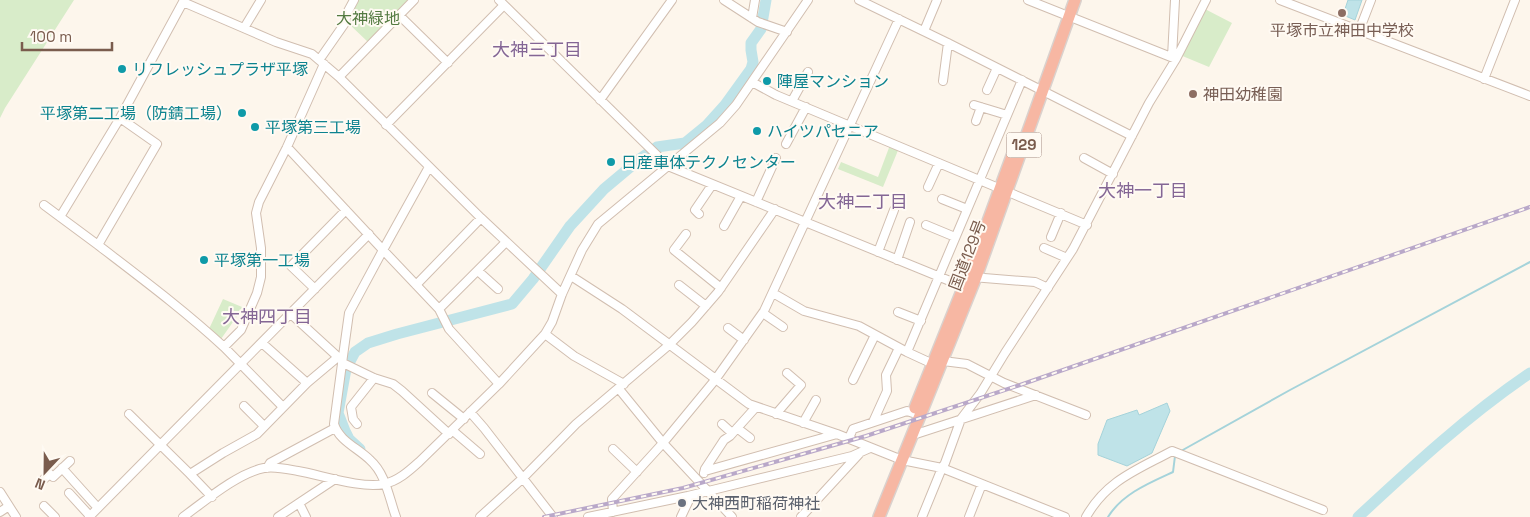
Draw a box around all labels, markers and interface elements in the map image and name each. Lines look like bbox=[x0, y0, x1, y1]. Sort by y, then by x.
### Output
marker: 平塚市立神田中学校 bbox=[1336, 7, 1348, 19]
park label: 大神緑地 bbox=[336, 8, 400, 29]
scale bar bbox=[22, 20, 112, 52]
place label: 平塚市立神田中学校 bbox=[1270, 20, 1414, 41]
text: 100 m bbox=[30, 27, 72, 46]
district label: 大神三丁目 bbox=[492, 38, 582, 61]
place label: リフレッシュプラザ平塚 bbox=[132, 59, 308, 80]
marker: リフレッシュプラザ平塚 bbox=[116, 63, 128, 75]
place label: 陣屋マンション bbox=[777, 71, 889, 92]
marker: 陣屋マンション bbox=[761, 75, 773, 87]
place label: 神田幼稚園 bbox=[1203, 84, 1283, 105]
marker: 神田幼稚園 bbox=[1187, 88, 1199, 100]
place label: 平塚第二工場（防錆工場） bbox=[40, 103, 232, 124]
marker: 平塚第二工場（防錆工場） bbox=[236, 107, 248, 119]
place label: 平塚第三工場 bbox=[265, 117, 361, 138]
marker: 平塚第三工場 bbox=[249, 121, 261, 133]
place label: ハイツパセニア bbox=[767, 121, 879, 142]
marker: ハイツパセニア bbox=[751, 125, 763, 137]
road number: 129 bbox=[1006, 132, 1042, 158]
place label: 日産車体テクノセンター bbox=[621, 152, 796, 173]
marker: 日産車体テクノセンター bbox=[605, 156, 617, 168]
district label: 大神一丁目 bbox=[1098, 179, 1188, 202]
district label: 大神二丁目 bbox=[818, 190, 908, 213]
street label: 国道129号 bbox=[944, 217, 991, 294]
place label: 平塚第一工場 bbox=[214, 250, 310, 271]
marker: 平塚第一工場 bbox=[198, 254, 210, 266]
district label: 大神四丁目 bbox=[222, 305, 312, 328]
north arrow bbox=[20, 447, 70, 497]
text: N bbox=[32, 474, 48, 494]
place label: 大神西町稲荷神社 bbox=[692, 493, 820, 514]
marker: 大神西町稲荷神社 bbox=[676, 497, 688, 509]

